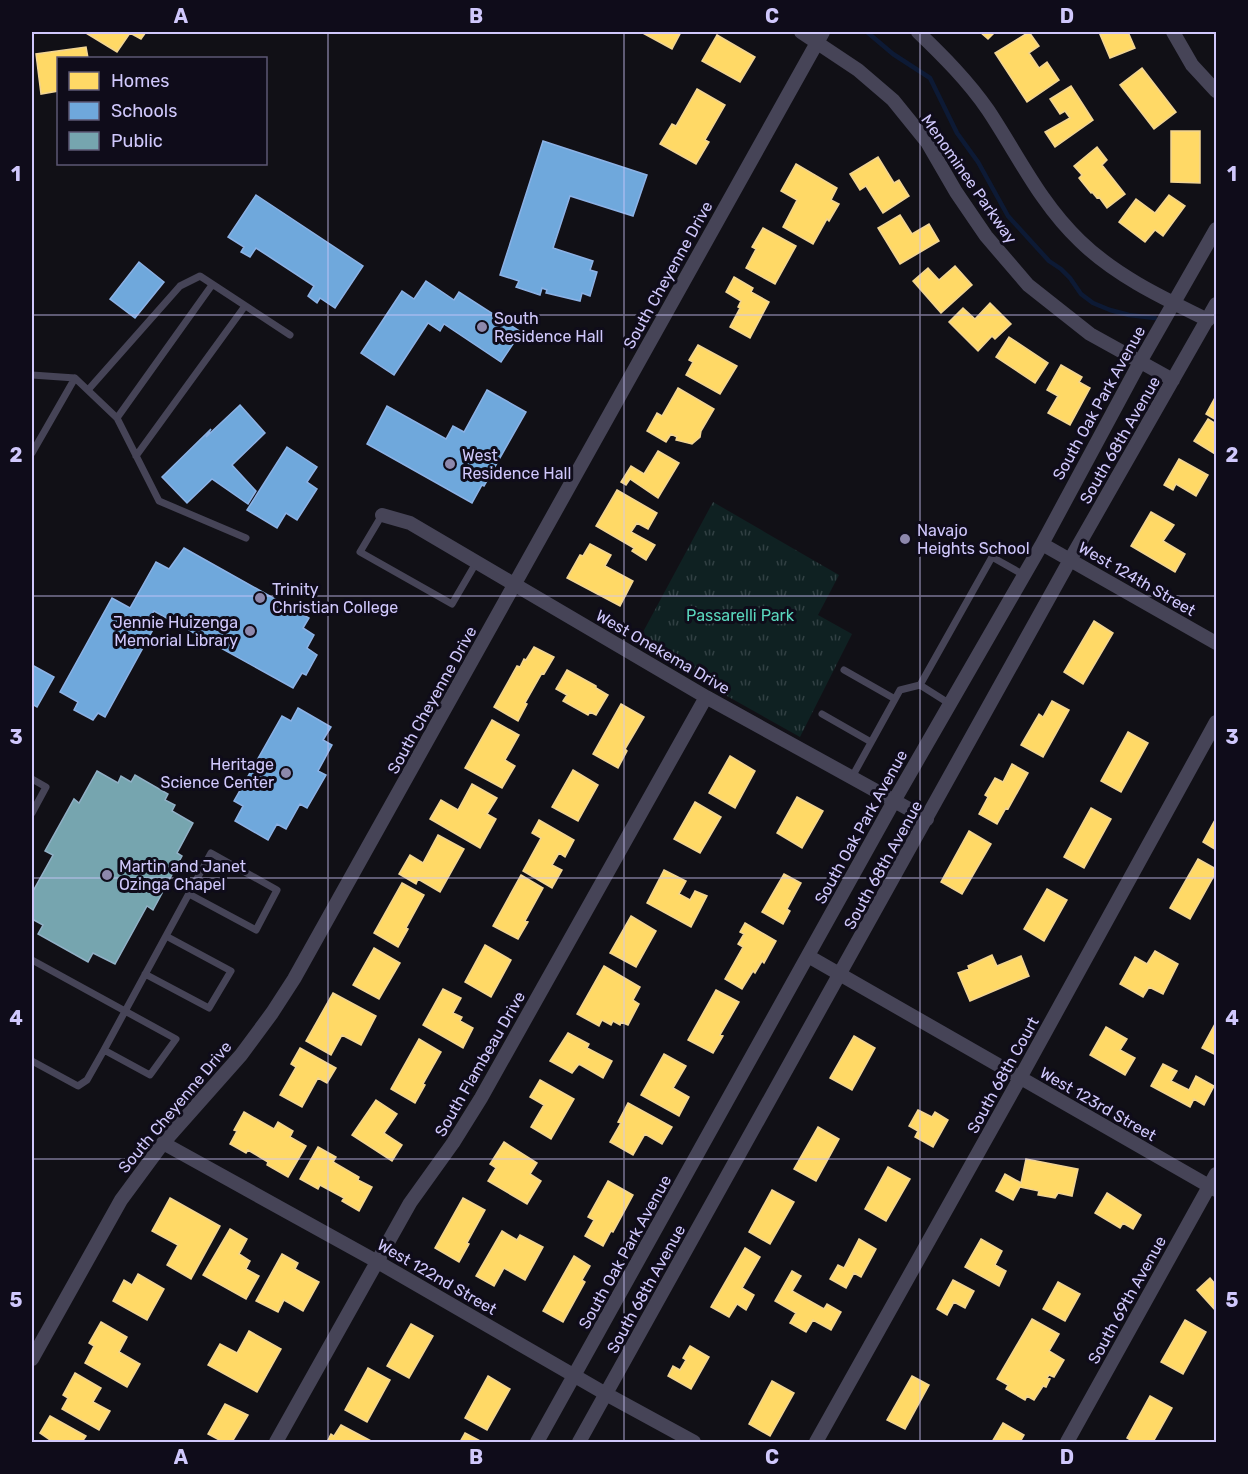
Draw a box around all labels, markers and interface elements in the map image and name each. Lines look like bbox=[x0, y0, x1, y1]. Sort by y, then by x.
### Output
text: A bbox=[174, 4, 189, 28]
text: B bbox=[469, 4, 483, 28]
text: C bbox=[765, 4, 779, 28]
text: D bbox=[1060, 4, 1074, 28]
legend bbox=[57, 57, 267, 165]
text: Homes bbox=[111, 70, 169, 92]
text: Schools bbox=[111, 100, 177, 122]
street label: Menominee Parkway bbox=[917, 111, 1021, 247]
text: Public bbox=[111, 130, 163, 152]
text: 1 bbox=[11, 162, 21, 186]
text: 1 bbox=[1227, 162, 1237, 186]
street label: South Cheyenne Drive bbox=[619, 198, 717, 352]
place label: South Residence Hall bbox=[494, 309, 603, 346]
marker: South Residence Hall bbox=[475, 320, 489, 334]
street label: South Oak Park Avenue bbox=[1049, 323, 1149, 483]
street label: South 68th Avenue bbox=[1076, 373, 1164, 507]
text: 2 bbox=[10, 443, 23, 467]
text: 2 bbox=[1226, 443, 1239, 467]
place label: West Residence Hall bbox=[462, 446, 571, 483]
marker: West Residence Hall bbox=[443, 457, 457, 471]
place label: Navajo Heights School bbox=[917, 521, 1030, 558]
marker: Navajo Heights School bbox=[898, 532, 912, 546]
street label: West 124th Street bbox=[1075, 538, 1199, 620]
place label: Trinity Christian College bbox=[272, 580, 398, 617]
marker: Trinity Christian College bbox=[253, 591, 267, 605]
street label: West Onekema Drive bbox=[593, 606, 733, 698]
park label: Passarelli Park bbox=[686, 606, 795, 625]
place label: Jennie Huizenga Memorial Library bbox=[113, 613, 238, 650]
street label: South Cheyenne Drive bbox=[383, 623, 481, 777]
marker: Jennie Huizenga Memorial Library bbox=[243, 624, 257, 638]
text: 3 bbox=[9, 725, 23, 749]
text: 3 bbox=[1225, 725, 1239, 749]
street label: South Oak Park Avenue bbox=[811, 747, 911, 907]
place label: Heritage Science Center bbox=[160, 755, 274, 792]
marker: Heritage Science Center bbox=[279, 766, 293, 780]
street label: South 68th Avenue bbox=[840, 797, 926, 933]
place label: Martin and Janet Ozinga Chapel bbox=[119, 857, 246, 894]
marker: Martin and Janet Ozinga Chapel bbox=[100, 868, 114, 882]
street label: South Flambeau Drive bbox=[431, 988, 529, 1140]
text: 4 bbox=[9, 1006, 23, 1030]
text: 4 bbox=[1225, 1006, 1239, 1030]
street label: South 68th Court bbox=[963, 1013, 1043, 1137]
street label: South Cheyenne Drive bbox=[114, 1037, 236, 1177]
street label: West 123rd Street bbox=[1036, 1063, 1160, 1145]
street label: South Oak Park Avenue bbox=[575, 1172, 675, 1332]
street label: South 68th Avenue bbox=[603, 1221, 689, 1357]
street label: South 69th Avenue bbox=[1084, 1233, 1170, 1367]
street label: West 122nd Street bbox=[374, 1235, 500, 1319]
text: 5 bbox=[10, 1288, 23, 1312]
text: 5 bbox=[1226, 1288, 1239, 1312]
text: A bbox=[174, 1445, 189, 1469]
text: B bbox=[469, 1445, 483, 1469]
text: C bbox=[765, 1445, 779, 1469]
text: D bbox=[1060, 1445, 1074, 1469]

